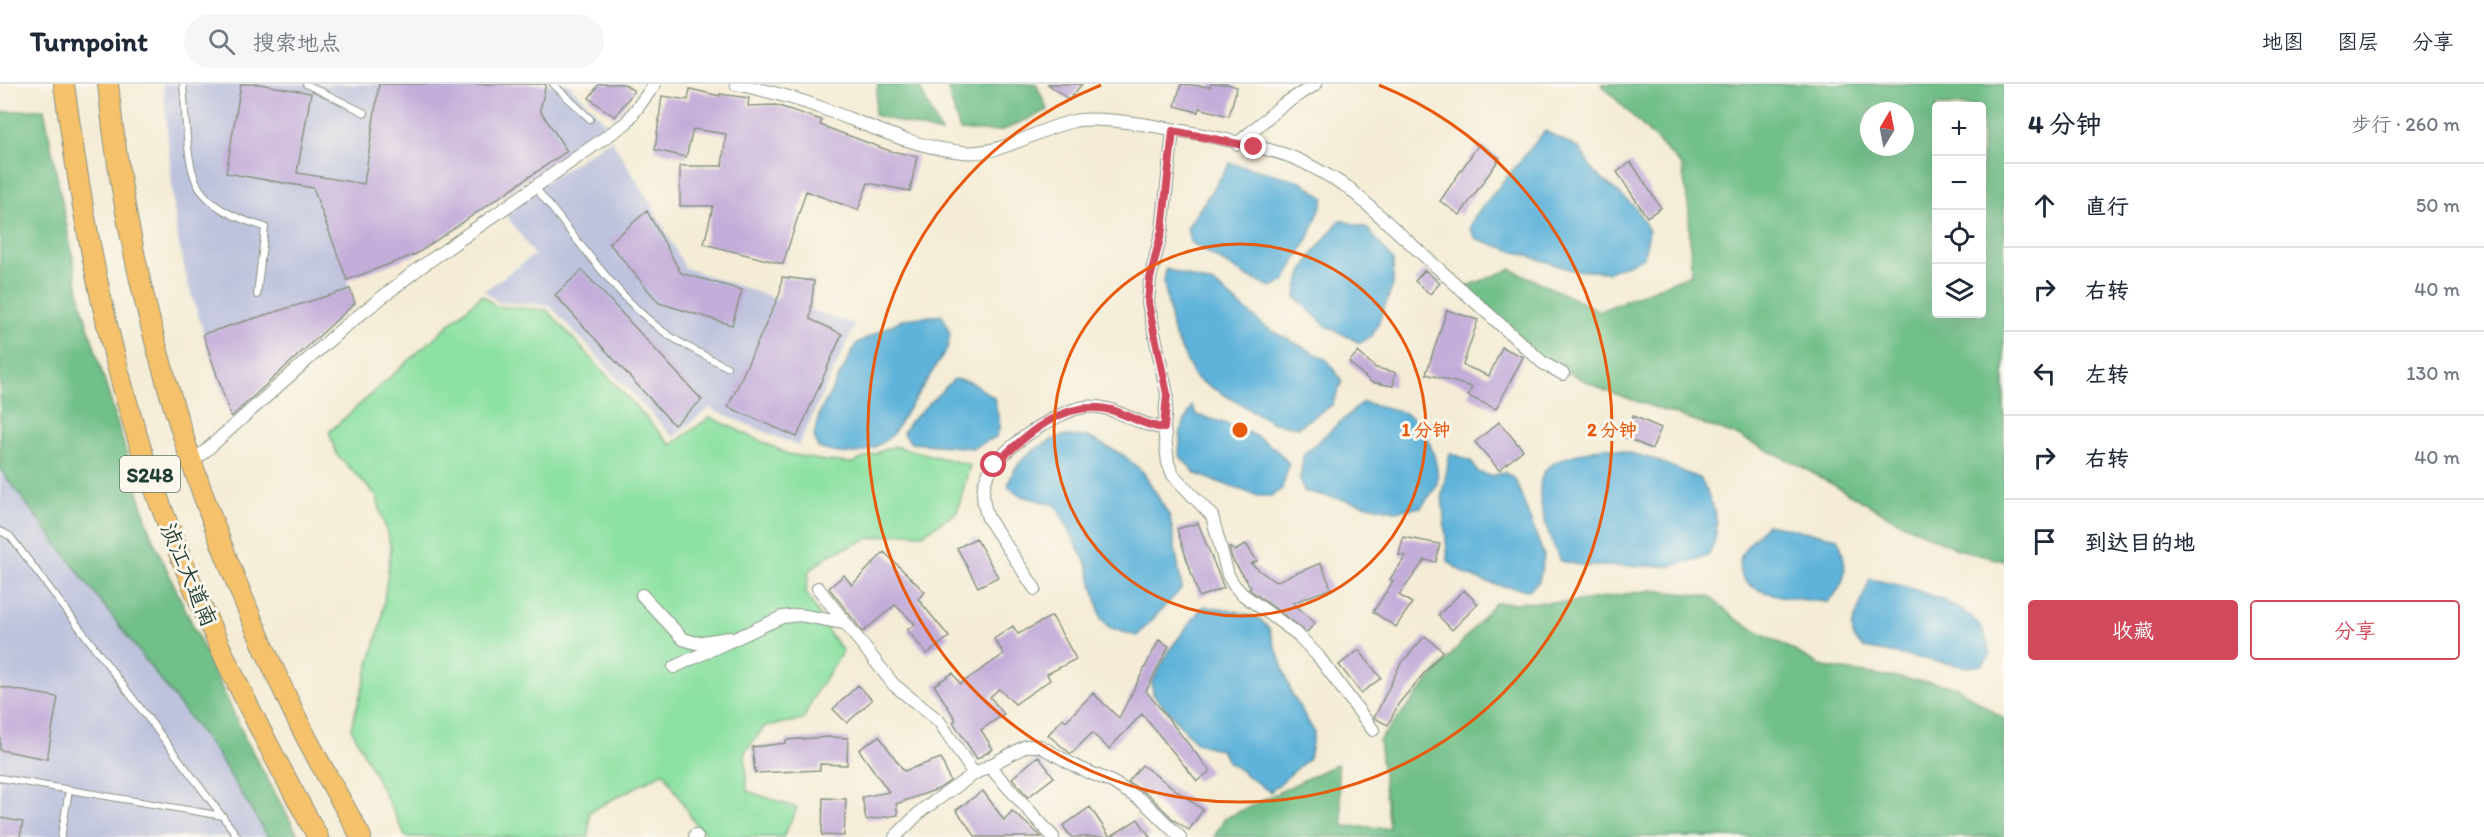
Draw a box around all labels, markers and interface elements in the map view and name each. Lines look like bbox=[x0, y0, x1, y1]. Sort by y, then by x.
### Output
search box bbox=[184, 14, 604, 68]
text: Turnpoint bbox=[30, 24, 148, 58]
icon: search bbox=[205, 25, 238, 58]
text: 搜索地点 bbox=[253, 29, 341, 56]
text: 地图 bbox=[2262, 29, 2304, 54]
text: 图层 bbox=[2337, 29, 2379, 54]
text: 分享 bbox=[2412, 29, 2454, 54]
north arrow bbox=[1860, 102, 1914, 156]
map controls bbox=[1932, 102, 1986, 318]
button: + bbox=[1932, 102, 1986, 156]
text: 4 分钟 bbox=[2028, 108, 2101, 140]
text: 步行 · 260 m bbox=[2351, 112, 2460, 136]
route end bbox=[1240, 133, 1266, 159]
button: − bbox=[1932, 156, 1986, 210]
icon: ahead bbox=[2028, 189, 2061, 222]
text: 直行 bbox=[2085, 193, 2129, 220]
text: 50 m bbox=[2416, 193, 2460, 217]
button: locate bbox=[1932, 210, 1986, 264]
button: layers bbox=[1932, 264, 1986, 318]
icon: right bbox=[2028, 273, 2061, 306]
text: 右转 bbox=[2085, 277, 2129, 304]
text: 40 m bbox=[2414, 277, 2460, 301]
icon: left bbox=[2028, 357, 2061, 390]
text: 左转 bbox=[2085, 361, 2129, 388]
text: 130 m bbox=[2406, 361, 2460, 385]
text: 1 分钟 bbox=[1402, 419, 1450, 441]
text: 2 分钟 bbox=[1587, 419, 1637, 441]
centre of rings bbox=[1230, 420, 1250, 440]
icon: right bbox=[2028, 441, 2061, 474]
text: 右转 bbox=[2085, 445, 2129, 472]
text: 40 m bbox=[2414, 445, 2460, 469]
route start bbox=[980, 451, 1006, 477]
road number: S248 bbox=[120, 456, 180, 492]
street label: 浈江大道南 bbox=[155, 519, 223, 631]
icon: arrive bbox=[2028, 525, 2061, 558]
text: 到达目的地 bbox=[2085, 529, 2195, 556]
button: 收藏 bbox=[2028, 600, 2238, 660]
button: 分享 bbox=[2250, 600, 2460, 660]

